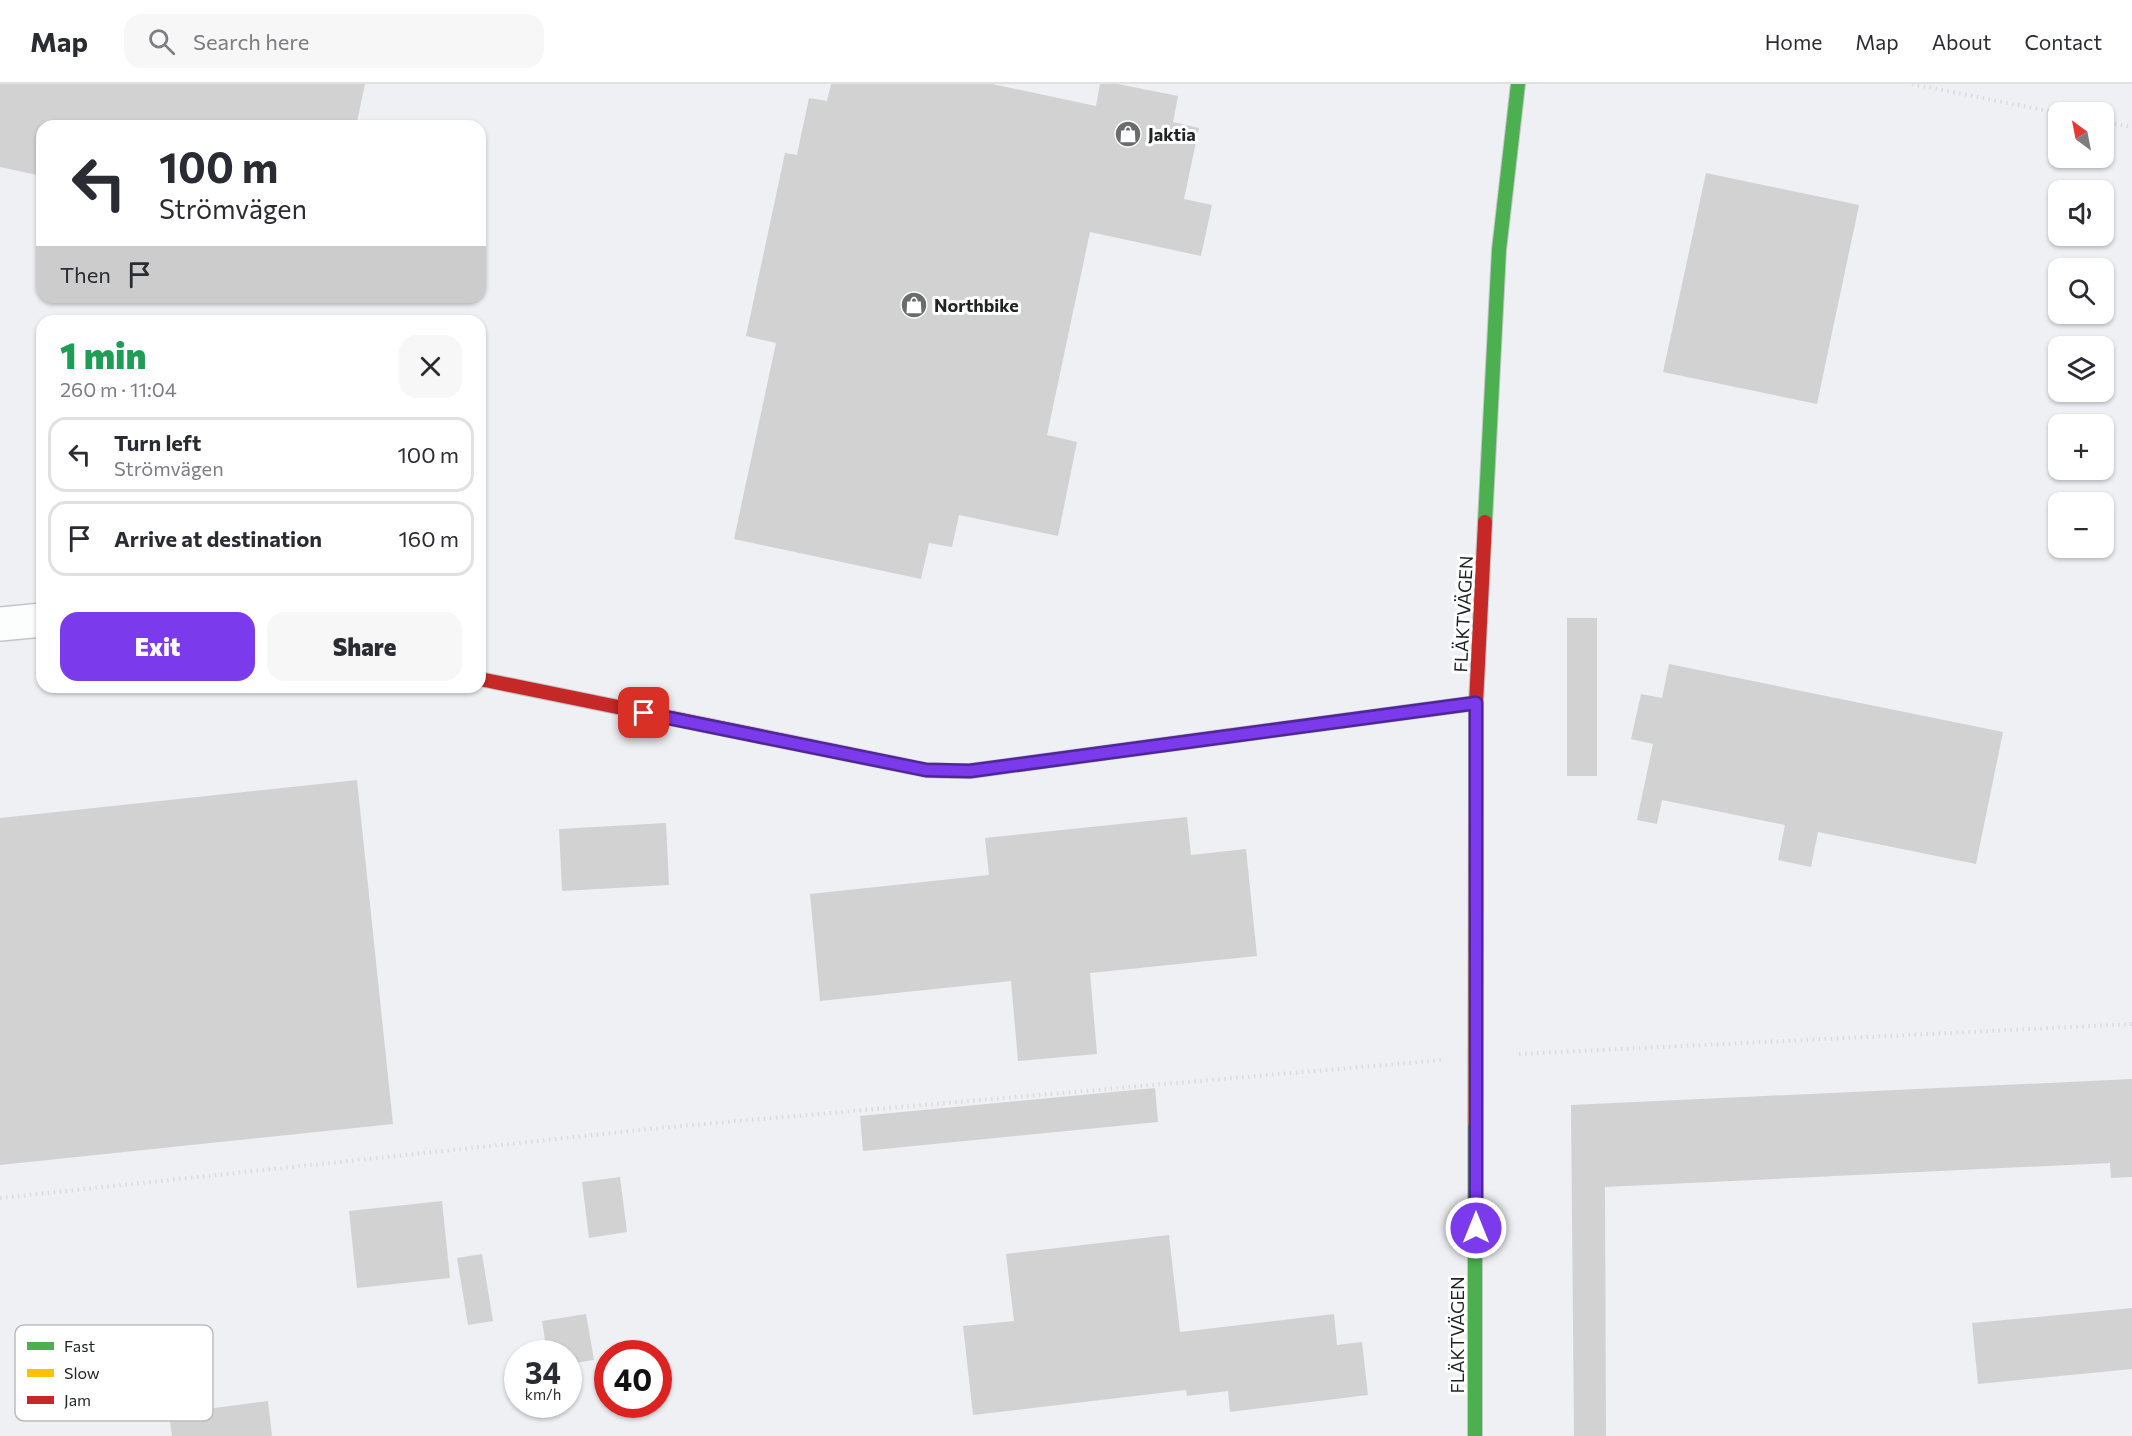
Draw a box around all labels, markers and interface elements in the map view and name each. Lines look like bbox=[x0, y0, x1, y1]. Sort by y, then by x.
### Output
search box bbox=[124, 14, 544, 68]
text: Map bbox=[30, 24, 88, 58]
icon: search bbox=[145, 25, 178, 58]
text: Search here bbox=[193, 28, 309, 55]
text: Home bbox=[1765, 29, 1822, 54]
text: Map bbox=[1855, 29, 1899, 54]
text: About bbox=[1932, 29, 1991, 54]
text: Contact bbox=[2024, 29, 2102, 54]
north arrow bbox=[2048, 102, 2114, 168]
map controls bbox=[2048, 102, 2114, 558]
shop icon: Jaktia bbox=[1113, 119, 1143, 149]
place label: Jaktia bbox=[1148, 123, 1196, 145]
text: 100 m bbox=[159, 140, 279, 192]
icon: left bbox=[60, 144, 138, 222]
button: sound bbox=[2048, 180, 2114, 246]
text: Strömvägen bbox=[159, 192, 307, 225]
icon: arrive bbox=[123, 258, 156, 291]
button: search bbox=[2048, 258, 2114, 324]
text: Then bbox=[60, 261, 111, 288]
shop icon: Northbike bbox=[899, 290, 929, 320]
place label: Northbike bbox=[934, 294, 1019, 316]
text: 1 min bbox=[60, 332, 146, 376]
button: close bbox=[399, 335, 462, 398]
button: layers bbox=[2048, 336, 2114, 402]
text: 260 m · 11:04 bbox=[60, 377, 177, 401]
button: + bbox=[2048, 414, 2114, 480]
text: Turn left bbox=[114, 429, 201, 456]
icon: left bbox=[63, 438, 96, 471]
text: 100 m bbox=[397, 441, 459, 468]
text: Strömvägen bbox=[114, 456, 224, 480]
button: − bbox=[2048, 492, 2114, 558]
icon: arrive bbox=[63, 522, 96, 555]
text: Arrive at destination bbox=[114, 525, 322, 552]
text: 160 m bbox=[398, 525, 459, 552]
street label: FLÄKTVÄGEN bbox=[1449, 555, 1477, 673]
button: Exit bbox=[60, 612, 255, 681]
button: Share bbox=[267, 612, 462, 681]
pin bbox=[618, 687, 669, 738]
icon: arrive bbox=[627, 696, 660, 729]
position arrow bbox=[1444, 1196, 1508, 1260]
street label: FLÄKTVÄGEN bbox=[1446, 1276, 1468, 1394]
legend bbox=[15, 1325, 213, 1421]
text: Fast bbox=[64, 1336, 95, 1355]
speed limit sign: 40 bbox=[594, 1340, 672, 1418]
text: 34 bbox=[525, 1353, 561, 1390]
text: Slow bbox=[64, 1363, 100, 1382]
text: km/h bbox=[525, 1385, 561, 1403]
text: Jam bbox=[64, 1390, 91, 1409]

